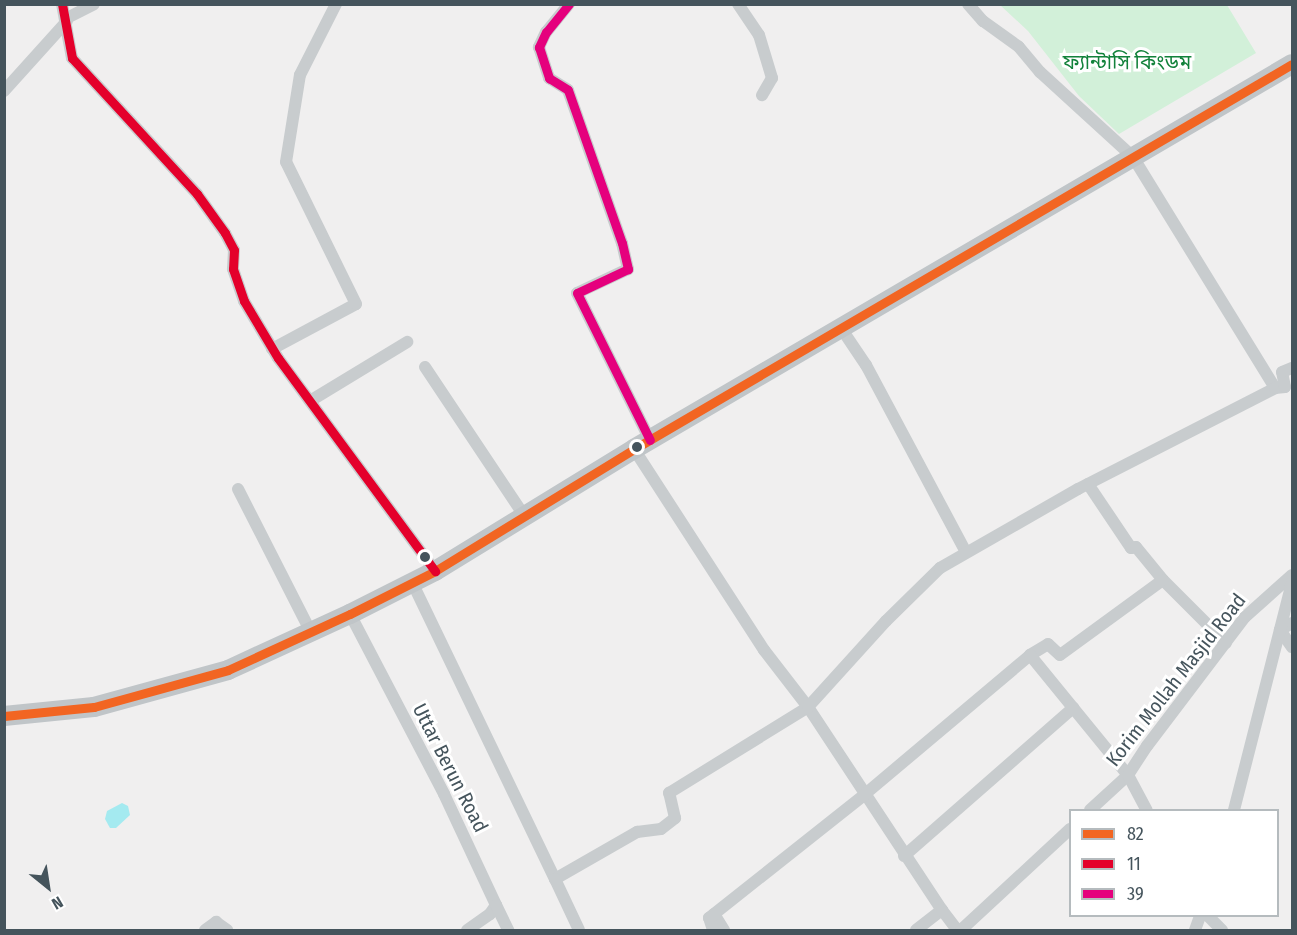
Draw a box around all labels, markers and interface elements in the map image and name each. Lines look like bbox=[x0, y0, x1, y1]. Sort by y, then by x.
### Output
park label: ফ্যান্টাসি কিংডম bbox=[1063, 50, 1191, 74]
unlabelled marker bbox=[631, 441, 643, 453]
unlabelled marker bbox=[419, 551, 431, 563]
street label: Korim Mollah Masjid Road bbox=[1101, 589, 1251, 771]
street label: Uttar Berun Road bbox=[407, 700, 493, 836]
legend bbox=[1069, 809, 1279, 917]
text: 82 bbox=[1127, 823, 1144, 845]
text: 11 bbox=[1127, 853, 1141, 875]
north arrow bbox=[18, 857, 78, 917]
text: 39 bbox=[1127, 883, 1144, 905]
text: N bbox=[48, 892, 66, 914]

